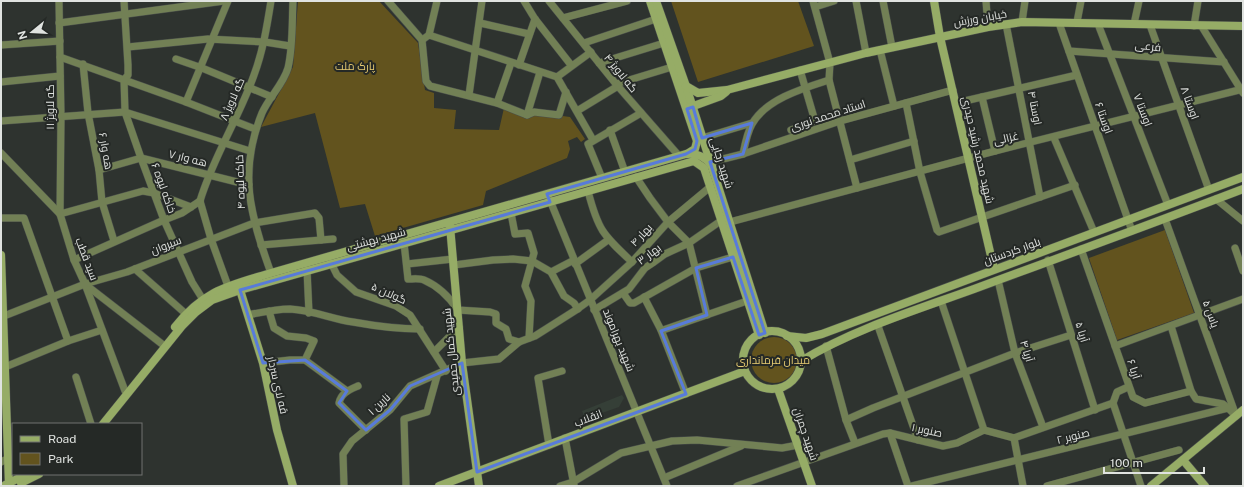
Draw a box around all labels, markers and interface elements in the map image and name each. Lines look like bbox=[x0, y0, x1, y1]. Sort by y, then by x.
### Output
street label: خیابان ورزش bbox=[952, 7, 1008, 30]
north arrow bbox=[12, 12, 52, 52]
text: N bbox=[15, 29, 30, 41]
street label: فرعی bbox=[1134, 39, 1162, 54]
street label: گه لاویژ ۴ bbox=[601, 51, 640, 95]
park label: پارک ملت bbox=[335, 60, 375, 73]
street label: گه لاویژ ۸ bbox=[217, 76, 248, 123]
street label: گه لاویژ ۱۱ bbox=[44, 84, 57, 130]
street label: اوستا ۸ bbox=[1178, 85, 1201, 121]
street label: اوستا ۴ bbox=[1025, 90, 1044, 126]
street label: اوستا ۷ bbox=[1130, 92, 1155, 128]
street label: شهید محمد رشید حیدری bbox=[959, 95, 996, 205]
street label: استاد محمد نوری bbox=[789, 97, 867, 134]
street label: اوستا ۶ bbox=[1092, 101, 1115, 136]
street label: غزالی bbox=[992, 129, 1020, 148]
street label: هه وار ۶ bbox=[96, 131, 115, 171]
street label: شهید رجایی bbox=[707, 136, 736, 190]
street label: هه وار ۷ bbox=[167, 147, 208, 170]
street label: خاکه لیوه ۴ bbox=[233, 155, 248, 209]
street label: خاکه لیوه ۶ bbox=[148, 161, 179, 215]
street label: بهار ۴ bbox=[628, 221, 655, 249]
street label: شهید بهشتی bbox=[345, 225, 407, 254]
street label: سیروان bbox=[149, 234, 183, 257]
street label: بلوار کردستان bbox=[982, 235, 1042, 268]
street label: سید قطب bbox=[73, 236, 101, 282]
street label: بهار ۳ bbox=[635, 241, 664, 268]
street label: گولان ۵ bbox=[369, 280, 408, 307]
street label: یاس ۵ bbox=[1200, 299, 1221, 330]
street label: شهید کمال حمیدی bbox=[440, 307, 463, 396]
street label: شهید بهراموند bbox=[600, 307, 637, 374]
street label: آریا ۵ bbox=[1072, 320, 1091, 344]
street label: آریا ۴ bbox=[1017, 339, 1036, 364]
street label: قه لای سردار bbox=[264, 354, 290, 415]
park label: میدان فرمانداری bbox=[736, 354, 810, 367]
street label: آریا ۶ bbox=[1124, 358, 1143, 381]
street label: نارین ۱ bbox=[365, 391, 393, 418]
street label: شهید چمران bbox=[790, 406, 821, 462]
street label: انقلاب bbox=[572, 407, 604, 429]
street label: صنوبر ۱ bbox=[910, 421, 943, 440]
legend bbox=[12, 423, 142, 475]
street label: صنوبر ۲ bbox=[1055, 426, 1091, 447]
text: Road bbox=[48, 432, 76, 446]
scale bar bbox=[1104, 449, 1204, 475]
text: Park bbox=[48, 452, 74, 466]
text: 100 m bbox=[1110, 456, 1143, 470]

